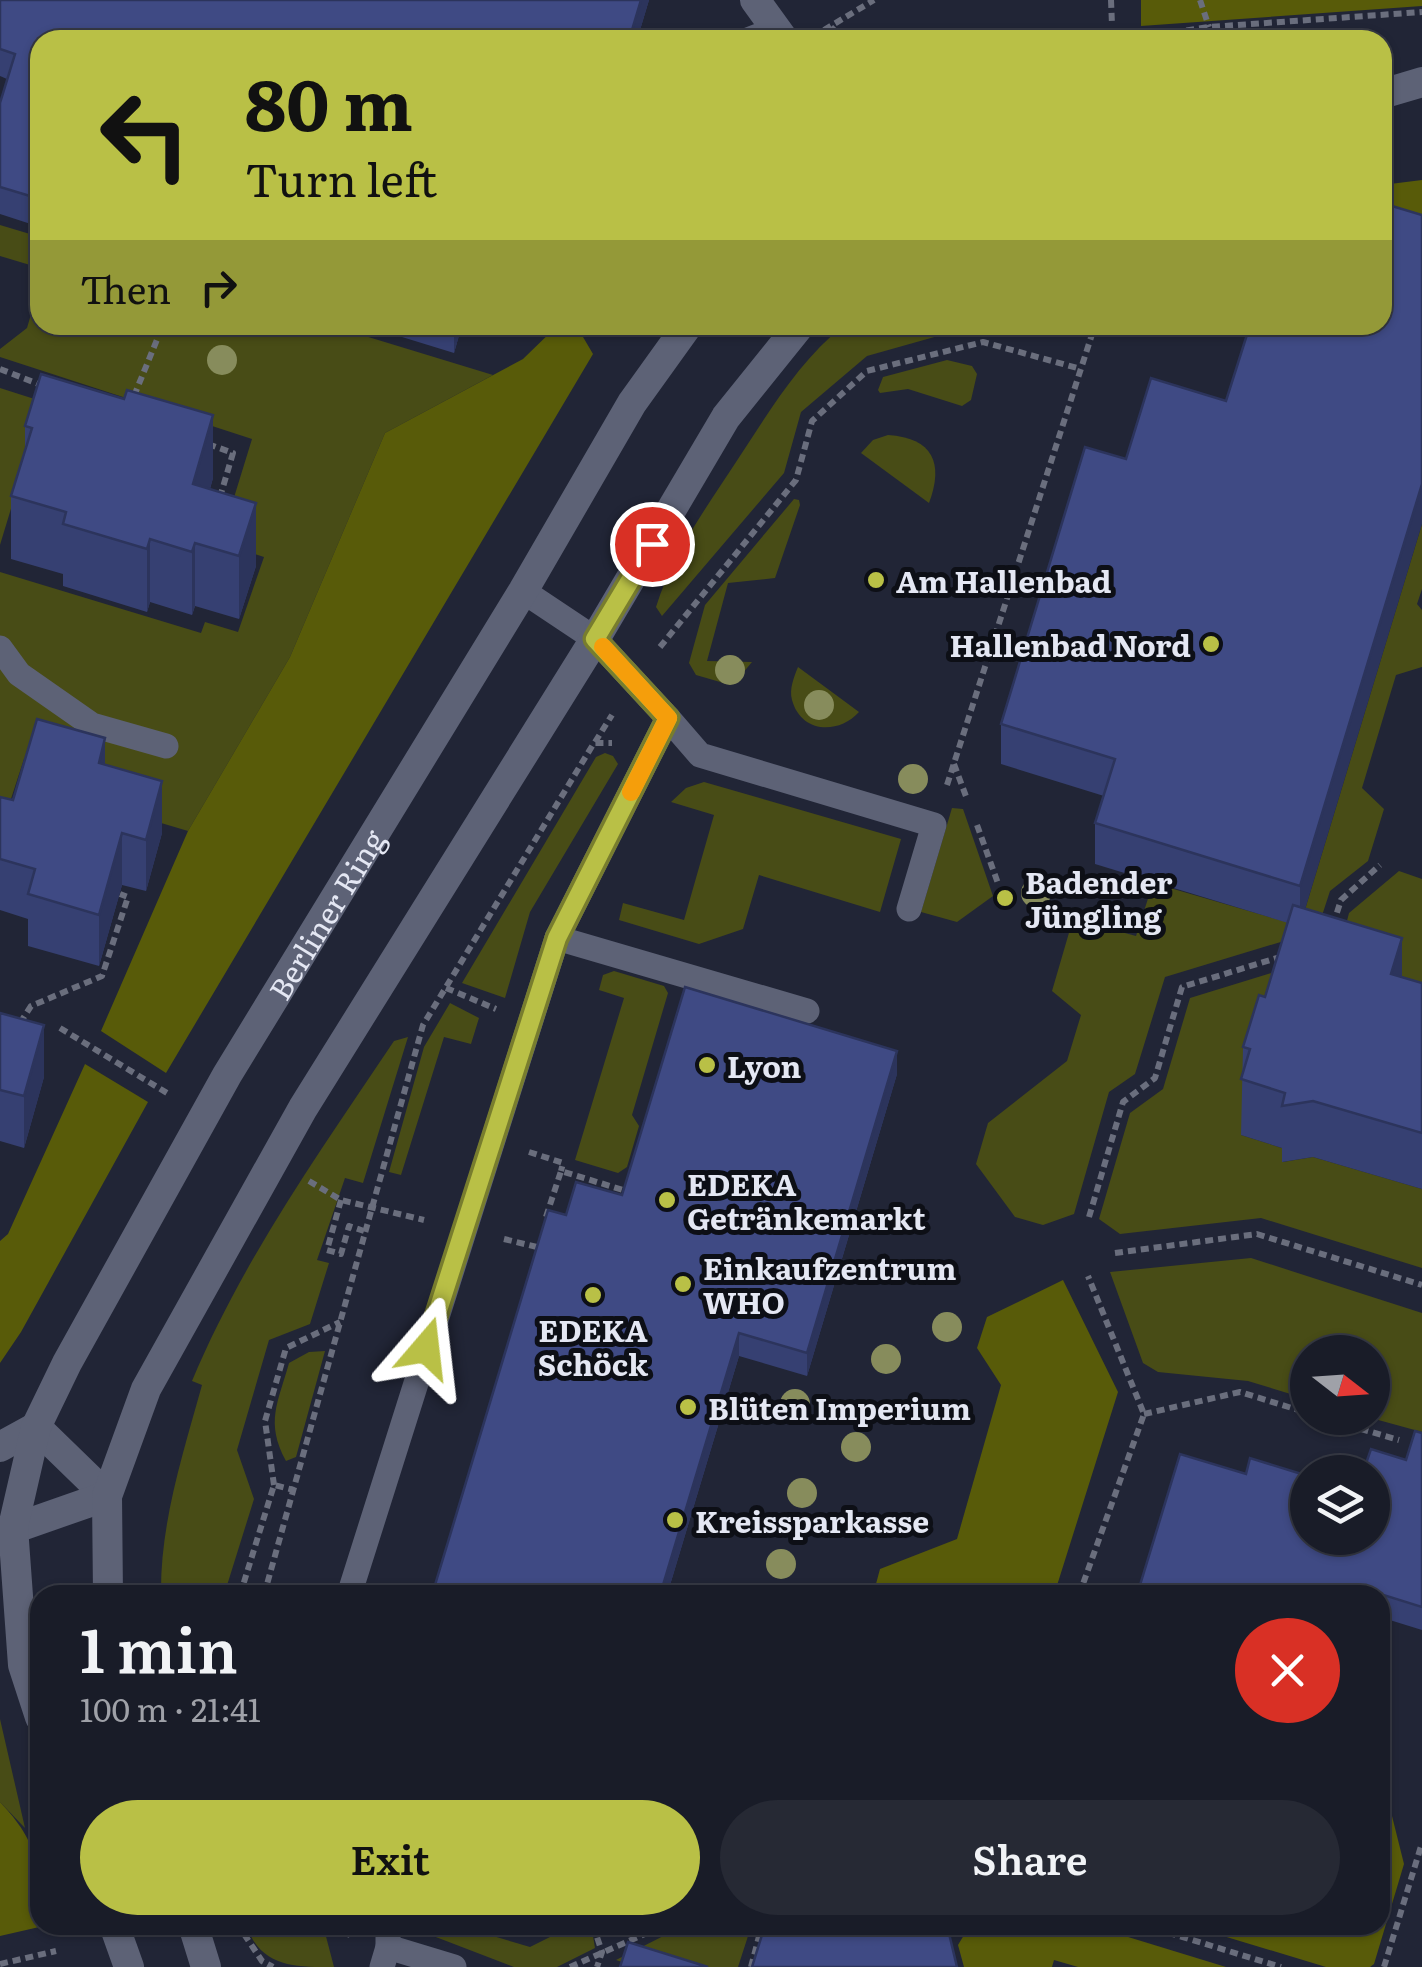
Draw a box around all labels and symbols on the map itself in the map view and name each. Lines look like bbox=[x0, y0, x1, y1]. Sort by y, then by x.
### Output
pin bbox=[610, 502, 695, 587]
place label: Am Hallenbad bbox=[896, 558, 1112, 602]
marker: Am Hallenbad bbox=[865, 569, 887, 591]
place label: Hallenbad Nord bbox=[950, 622, 1191, 666]
marker: Hallenbad Nord bbox=[1200, 633, 1222, 655]
street label: Berliner Ring bbox=[257, 820, 395, 1007]
place label: Badender Jüngling bbox=[1025, 859, 1172, 937]
marker: Badender Jüngling bbox=[994, 887, 1016, 909]
place label: Lyon bbox=[727, 1043, 802, 1087]
marker: Lyon bbox=[696, 1054, 718, 1076]
place label: EDEKA Getränkemarkt bbox=[687, 1161, 926, 1239]
marker: EDEKA Getränkemarkt bbox=[656, 1189, 678, 1211]
place label: Einkaufzentrum WHO bbox=[703, 1245, 957, 1323]
marker: Einkaufzentrum WHO bbox=[672, 1273, 694, 1295]
marker: EDEKA Schöck bbox=[582, 1284, 604, 1306]
position arrow bbox=[374, 1296, 478, 1400]
place label: EDEKA Schöck bbox=[538, 1307, 649, 1385]
north arrow bbox=[1290, 1335, 1390, 1435]
place label: Blüten Imperium bbox=[708, 1385, 971, 1429]
marker: Blüten Imperium bbox=[677, 1396, 699, 1418]
place label: Kreissparkasse bbox=[695, 1498, 929, 1542]
marker: Kreissparkasse bbox=[664, 1509, 686, 1531]

